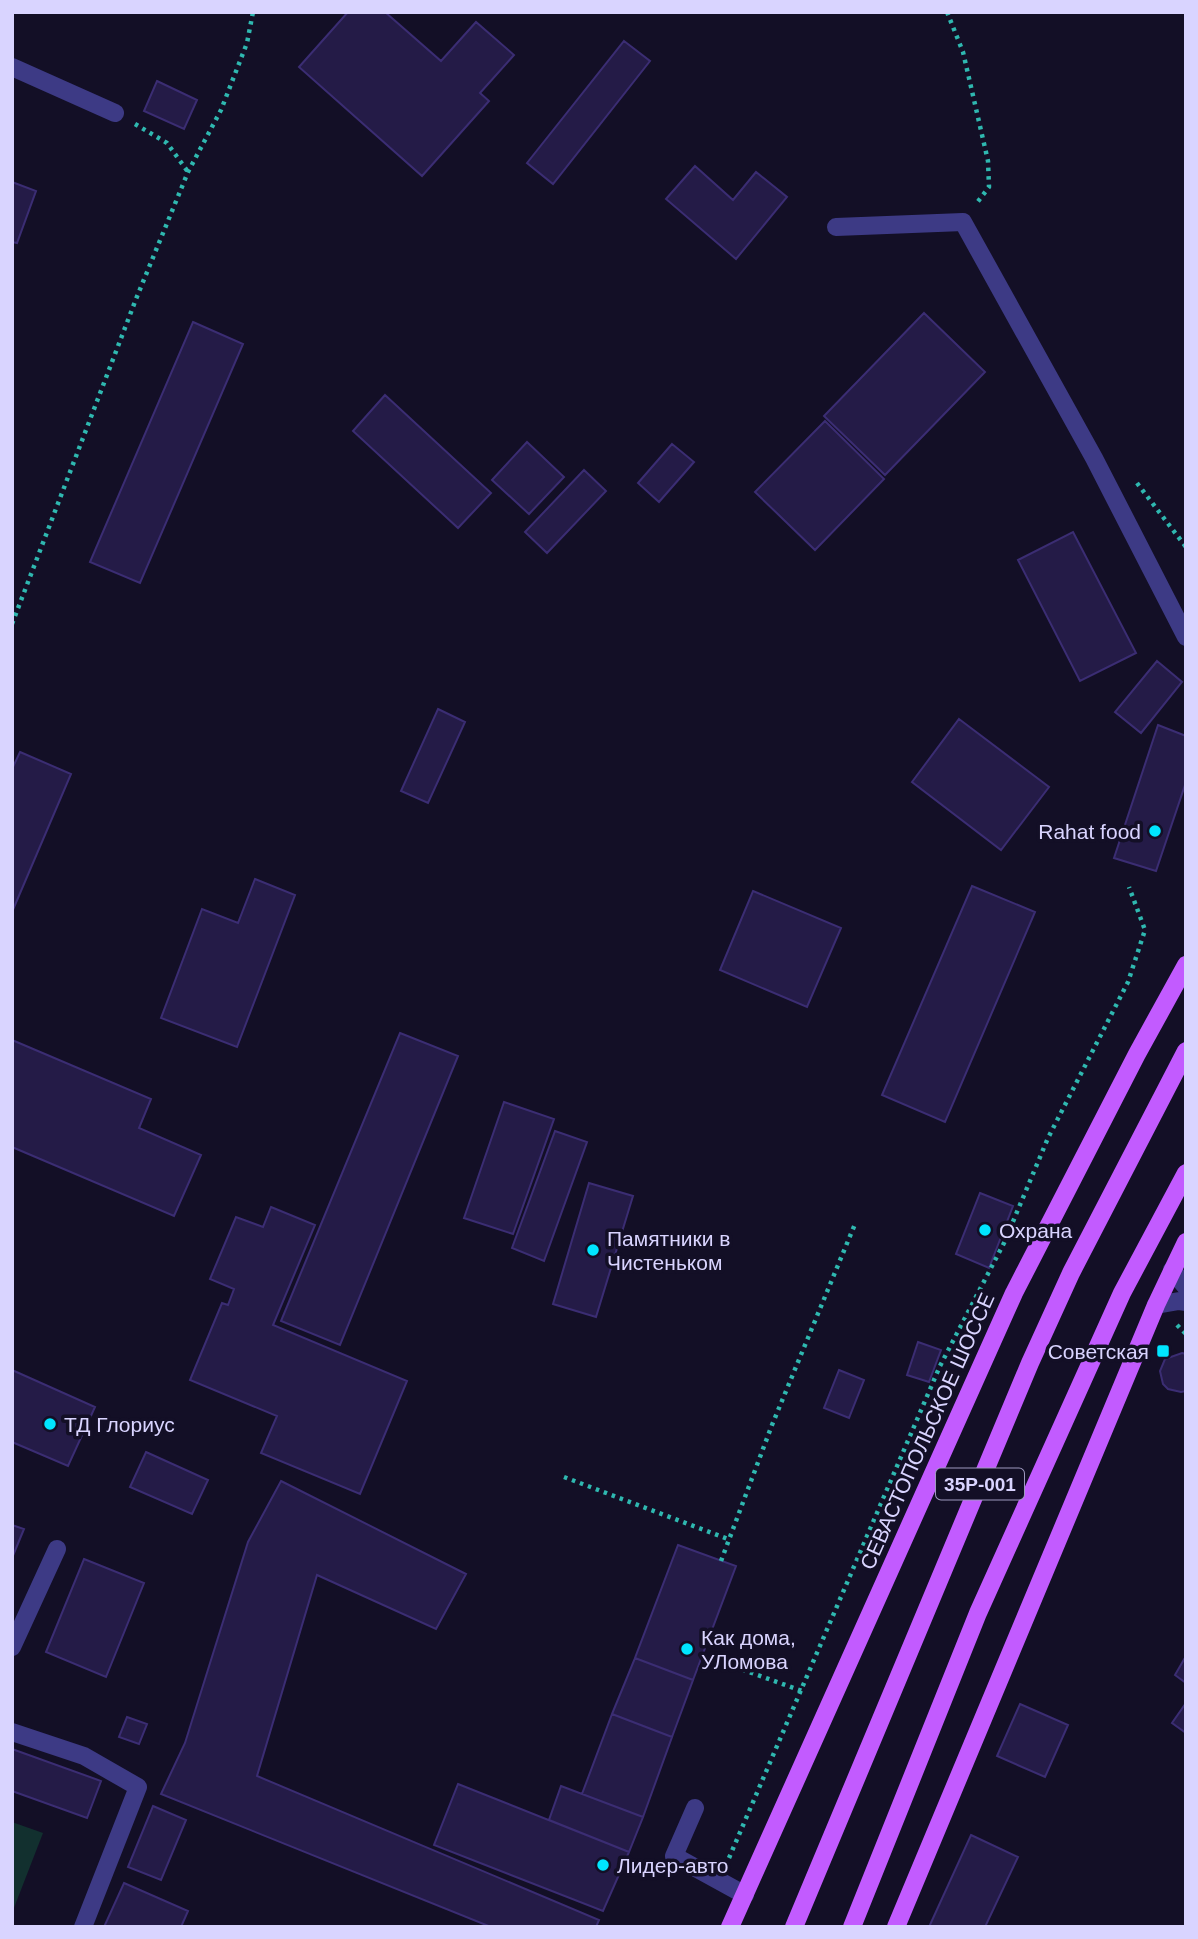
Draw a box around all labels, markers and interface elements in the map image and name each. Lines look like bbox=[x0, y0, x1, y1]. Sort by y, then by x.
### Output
place label: Rahat food bbox=[1038, 820, 1141, 843]
marker: Rahat food bbox=[1147, 823, 1163, 839]
place label: Охрана bbox=[999, 1219, 1073, 1242]
marker: Охрана bbox=[977, 1222, 993, 1238]
place label: Памятники в Чистеньком bbox=[607, 1227, 730, 1274]
marker: Памятники в Чистеньком bbox=[585, 1242, 601, 1258]
street label: СЕВАСТОПОЛЬСКОЕ ШОССЕ bbox=[855, 1289, 999, 1573]
place label: Советская bbox=[1048, 1340, 1149, 1363]
marker: Советская bbox=[1155, 1343, 1171, 1359]
place label: ТД Глориус bbox=[64, 1413, 175, 1436]
marker: ТД Глориус bbox=[42, 1416, 58, 1432]
road number: 35Р-001 bbox=[936, 1468, 1024, 1500]
place label: Как дома, УЛомова bbox=[701, 1626, 796, 1673]
marker: Как дома, УЛомова bbox=[679, 1641, 695, 1657]
place label: Лидер-авто bbox=[617, 1854, 729, 1877]
marker: Лидер-авто bbox=[595, 1857, 611, 1873]

